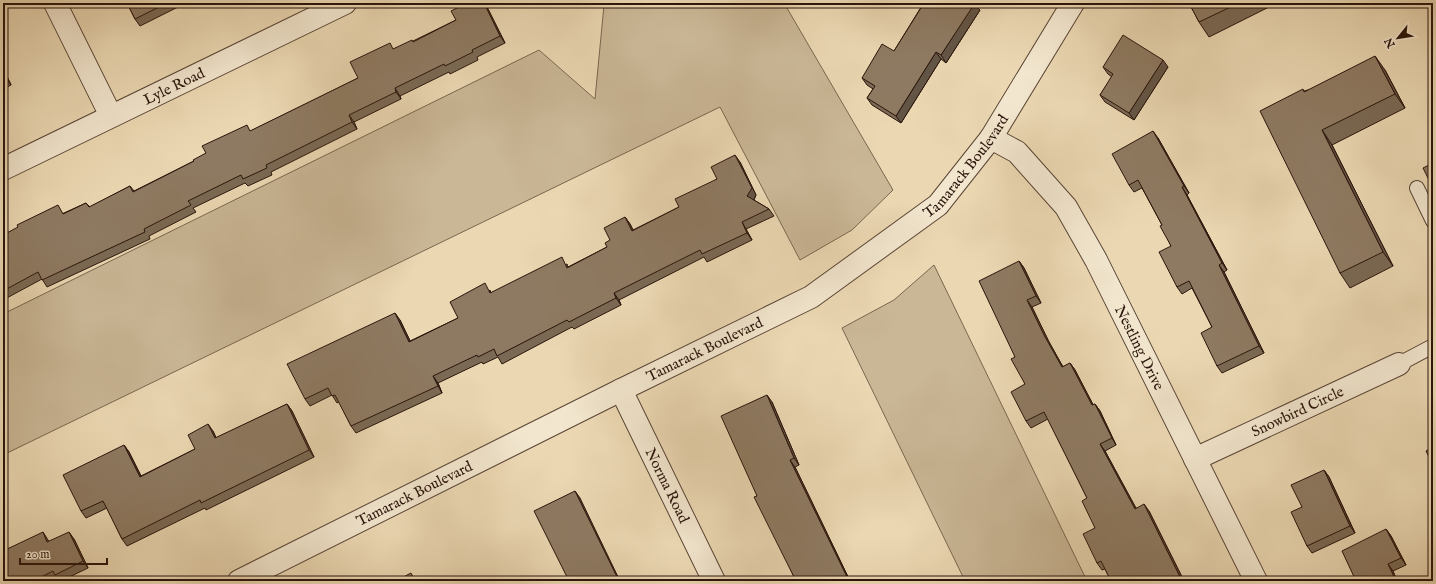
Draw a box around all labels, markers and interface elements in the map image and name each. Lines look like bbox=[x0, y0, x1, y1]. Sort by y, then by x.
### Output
north arrow bbox=[1378, 18, 1418, 58]
text: N bbox=[1382, 34, 1399, 51]
street label: Lyle Road bbox=[140, 63, 209, 109]
street label: Tamarack Boulevard bbox=[919, 110, 1013, 222]
street label: Nestling Drive bbox=[1111, 302, 1169, 393]
street label: Tamarack Boulevard bbox=[643, 312, 767, 386]
street label: Snowbird Circle bbox=[1248, 382, 1347, 441]
street label: Norma Road bbox=[641, 445, 694, 527]
street label: Tamarack Boulevard bbox=[353, 456, 476, 530]
scale bar bbox=[20, 540, 107, 566]
text: 20 m bbox=[26, 547, 49, 562]

